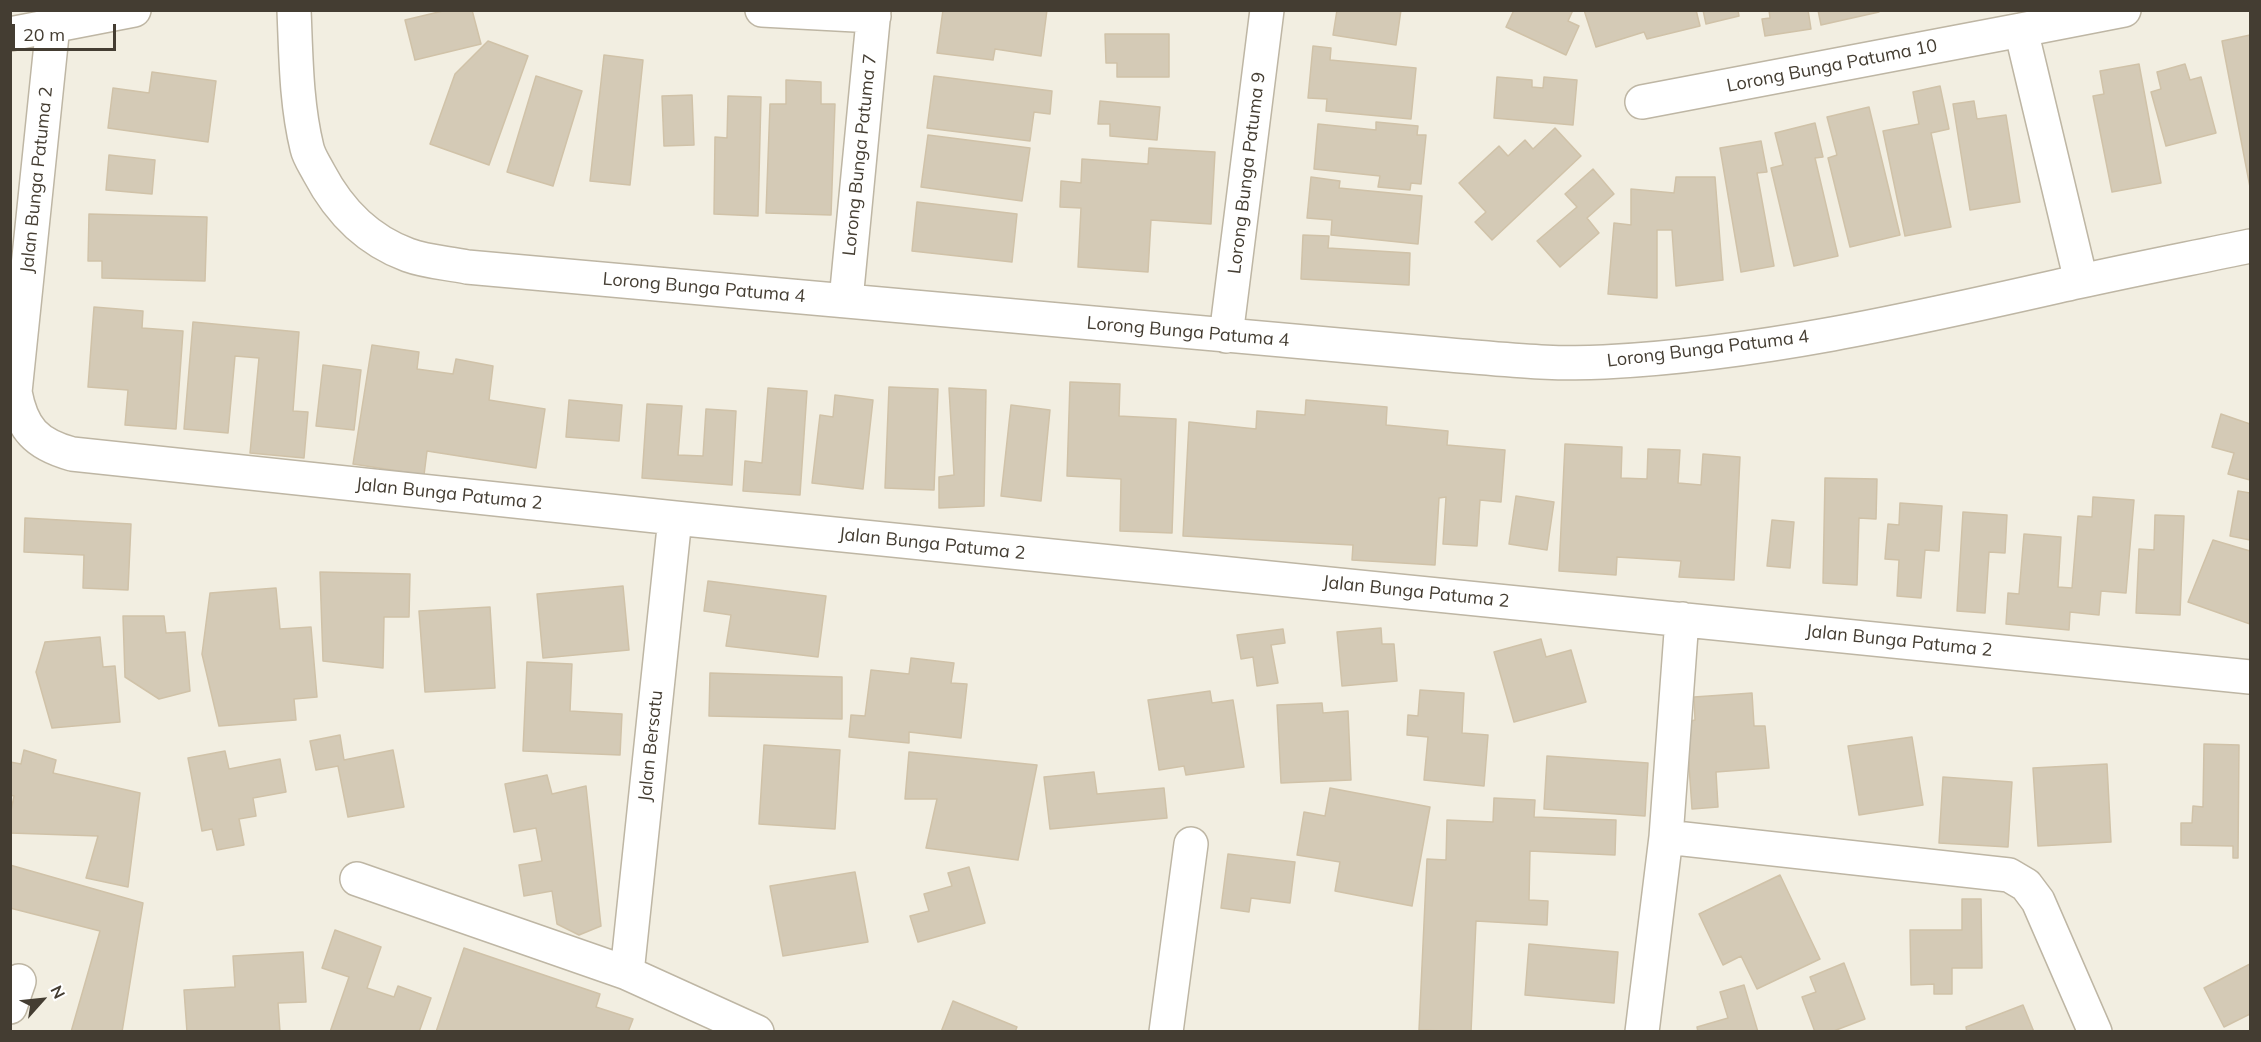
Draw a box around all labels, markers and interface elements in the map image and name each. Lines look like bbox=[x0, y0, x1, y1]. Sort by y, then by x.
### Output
scale bar bbox=[15, 12, 118, 50]
text: 20 m bbox=[23, 23, 65, 46]
street label: Lorong Bunga Patuma 10 bbox=[1725, 35, 1939, 97]
street label: Lorong Bunga Patuma 7 bbox=[839, 53, 881, 257]
street label: Lorong Bunga Patuma 9 bbox=[1224, 71, 1270, 275]
street label: Jalan Bunga Patuma 2 bbox=[16, 86, 58, 274]
street label: Lorong Bunga Patuma 4 bbox=[602, 268, 806, 308]
street label: Lorong Bunga Patuma 4 bbox=[1086, 312, 1290, 352]
street label: Lorong Bunga Patuma 4 bbox=[1606, 326, 1810, 372]
street label: Jalan Bunga Patuma 2 bbox=[355, 473, 543, 515]
street label: Jalan Bunga Patuma 2 bbox=[838, 523, 1026, 565]
street label: Jalan Bunga Patuma 2 bbox=[1322, 571, 1510, 613]
street label: Jalan Bunga Patuma 2 bbox=[1805, 620, 1993, 662]
street label: Jalan Bersatu bbox=[634, 689, 668, 803]
north arrow bbox=[12, 970, 72, 1030]
text: N bbox=[46, 982, 70, 1002]

